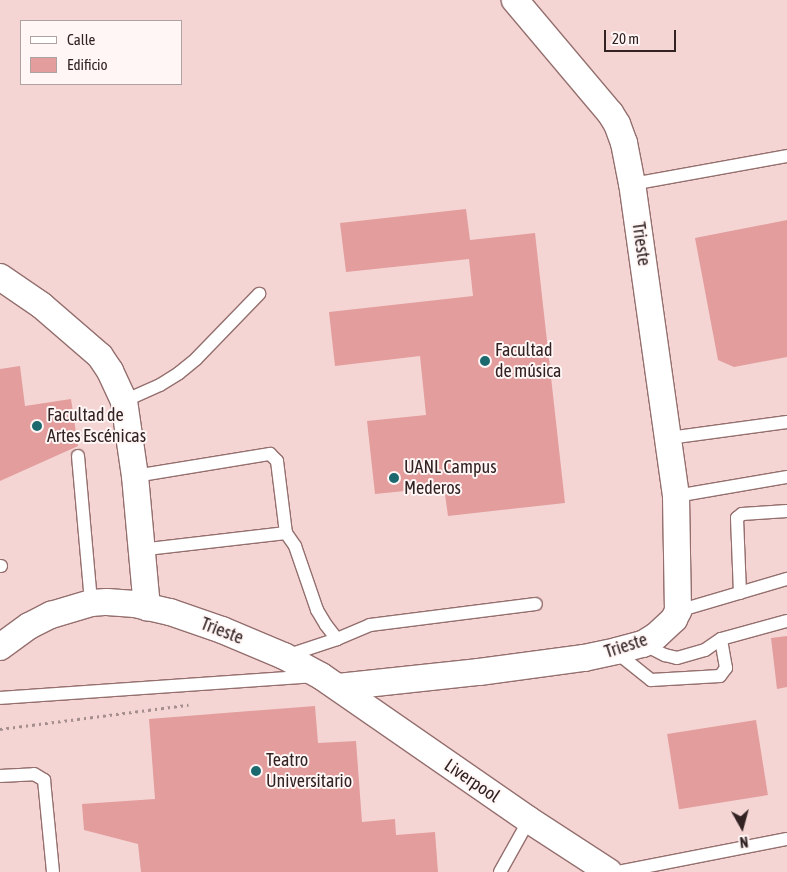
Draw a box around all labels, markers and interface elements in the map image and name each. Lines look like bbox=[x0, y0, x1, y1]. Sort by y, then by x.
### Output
legend bbox=[20, 20, 182, 85]
scale bar bbox=[607, 20, 680, 52]
text: 20 m bbox=[612, 30, 639, 47]
text: Calle bbox=[67, 31, 95, 48]
text: Edificio bbox=[67, 56, 108, 73]
street label: Trieste bbox=[627, 221, 655, 267]
place label: Facultad de música bbox=[495, 340, 561, 382]
marker: Facultad de música bbox=[479, 355, 491, 367]
place label: Facultad de Artes Escénicas bbox=[47, 405, 146, 448]
marker: Facultad de Artes Escénicas bbox=[31, 420, 43, 432]
place label: UANL Campus Mederos bbox=[404, 457, 497, 499]
marker: UANL Campus Mederos bbox=[388, 472, 400, 484]
street label: Trieste bbox=[198, 613, 246, 649]
street label: Trieste bbox=[602, 629, 650, 663]
place label: Teatro Universitario bbox=[266, 750, 352, 792]
street label: Liverpool bbox=[440, 755, 504, 807]
marker: Teatro Universitario bbox=[250, 765, 262, 777]
north arrow bbox=[717, 802, 767, 852]
text: N bbox=[739, 833, 749, 850]

